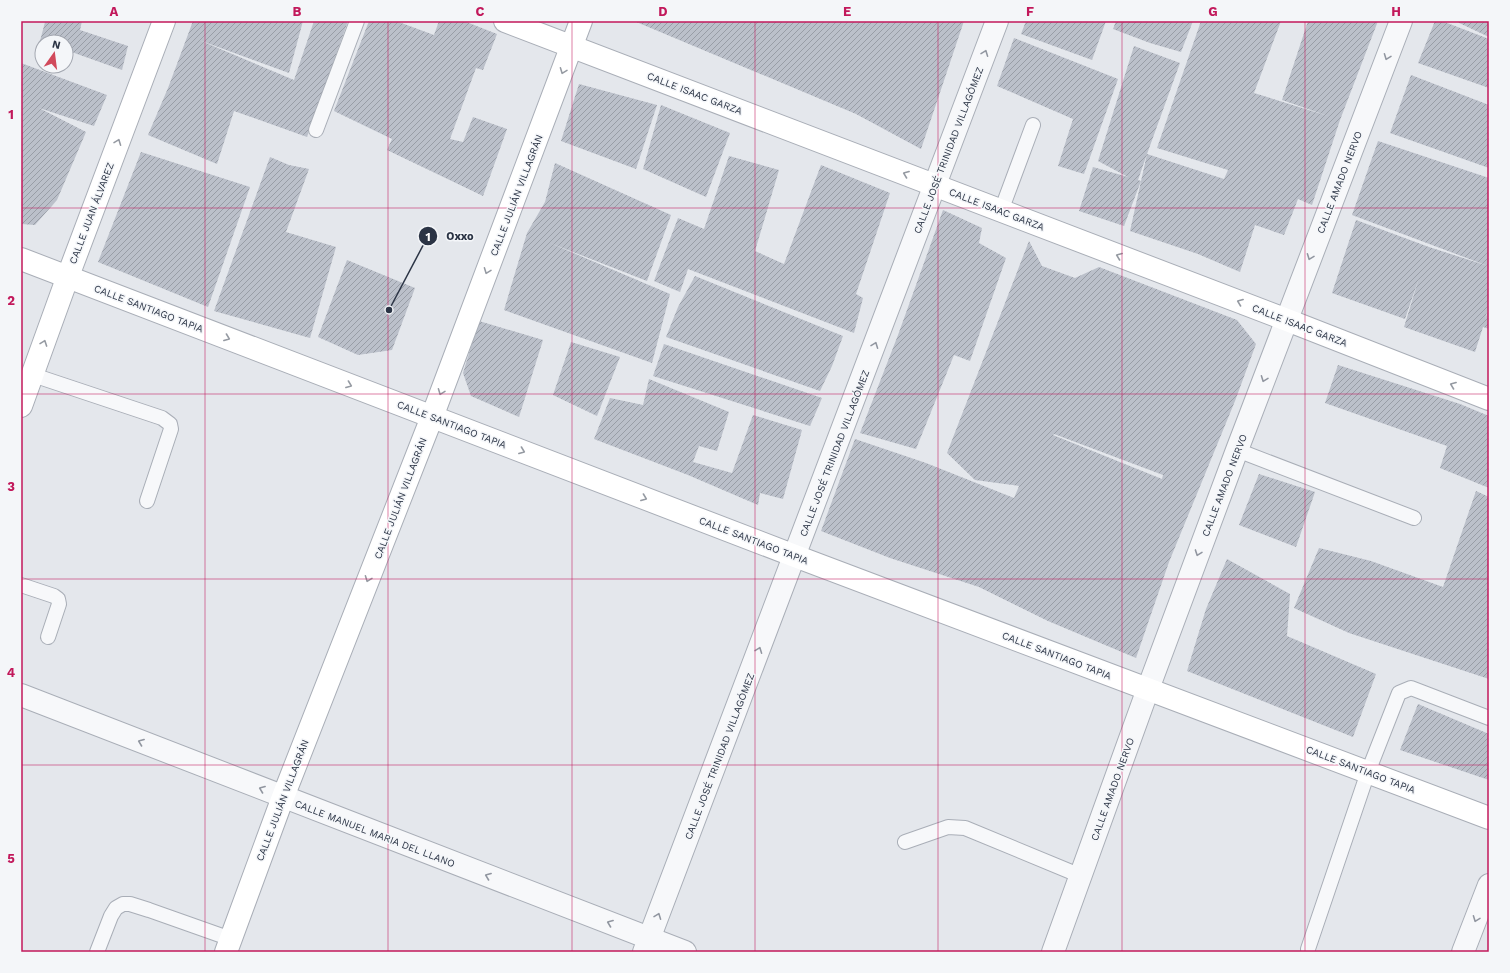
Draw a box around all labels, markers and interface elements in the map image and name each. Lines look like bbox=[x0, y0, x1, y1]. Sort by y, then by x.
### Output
text: A bbox=[110, 4, 119, 19]
text: B bbox=[293, 4, 302, 19]
text: C bbox=[476, 4, 485, 19]
text: D bbox=[658, 4, 668, 19]
text: E bbox=[843, 4, 851, 19]
text: F bbox=[1026, 4, 1034, 19]
text: G bbox=[1208, 4, 1218, 19]
text: H bbox=[1391, 4, 1401, 19]
north arrow bbox=[34, 34, 74, 74]
text: N bbox=[51, 37, 62, 52]
one-way arrow bbox=[980, 50, 988, 57]
one-way arrow bbox=[1383, 54, 1391, 61]
street label: CALLE JOSÉ TRINIDAD VILLAGÓMEZ bbox=[912, 65, 985, 235]
one-way arrow bbox=[559, 67, 567, 74]
street label: CALLE ISAAC GARZA bbox=[646, 70, 744, 117]
text: 1 bbox=[8, 107, 14, 122]
street label: CALLE AMADO NERVO bbox=[1315, 129, 1364, 235]
street label: CALLE JULIÁN VILLAGRÁN bbox=[488, 133, 545, 257]
one-way arrow bbox=[114, 139, 122, 146]
street label: CALLE JUAN ÁLVAREZ bbox=[67, 161, 116, 265]
one-way arrow bbox=[902, 171, 909, 179]
street label: CALLE ISAAC GARZA bbox=[948, 186, 1046, 233]
callout: Oxxo bbox=[418, 225, 482, 248]
text: 1 bbox=[425, 230, 431, 244]
text: Oxxo bbox=[446, 230, 474, 243]
one-way arrow bbox=[1115, 252, 1122, 260]
one-way arrow bbox=[1307, 254, 1315, 261]
one-way arrow bbox=[483, 267, 491, 274]
street label: CALLE SANTIAGO TAPIA bbox=[93, 283, 205, 335]
text: 2 bbox=[7, 293, 15, 308]
one-way arrow bbox=[1237, 298, 1244, 306]
street label: CALLE ISAAC GARZA bbox=[1251, 302, 1349, 349]
one-way arrow bbox=[224, 333, 231, 341]
one-way arrow bbox=[39, 339, 48, 346]
one-way arrow bbox=[870, 342, 878, 349]
street label: CALLE JOSÉ TRINIDAD VILLAGÓMEZ bbox=[798, 368, 871, 538]
one-way arrow bbox=[1260, 375, 1268, 382]
one-way arrow bbox=[345, 380, 352, 388]
one-way arrow bbox=[1449, 381, 1456, 389]
one-way arrow bbox=[437, 389, 445, 396]
street label: CALLE SANTIAGO TAPIA bbox=[396, 399, 508, 451]
street label: CALLE AMADO NERVO bbox=[1200, 432, 1249, 538]
street label: CALLE JULIÁN VILLAGRÁN bbox=[372, 436, 429, 560]
one-way arrow bbox=[519, 447, 526, 455]
text: 3 bbox=[7, 479, 15, 494]
one-way arrow bbox=[640, 493, 647, 501]
street label: CALLE SANTIAGO TAPIA bbox=[698, 515, 810, 567]
one-way arrow bbox=[1195, 549, 1203, 556]
one-way arrow bbox=[365, 575, 373, 582]
street label: CALLE SANTIAGO TAPIA bbox=[1001, 630, 1113, 682]
one-way arrow bbox=[755, 647, 763, 654]
text: 4 bbox=[7, 665, 16, 680]
street label: CALLE JOSÉ TRINIDAD VILLAGÓMEZ bbox=[683, 671, 756, 841]
street label: CALLE AMADO NERVO bbox=[1089, 736, 1136, 842]
street label: CALLE JULIÁN VILLAGRÁN bbox=[254, 738, 311, 862]
one-way arrow bbox=[138, 739, 145, 747]
street label: CALLE SANTIAGO TAPIA bbox=[1305, 744, 1417, 796]
one-way arrow bbox=[259, 786, 266, 794]
street label: CALLE MANUEL MARIA DEL LLANO bbox=[293, 798, 456, 869]
text: 5 bbox=[7, 851, 15, 866]
one-way arrow bbox=[485, 873, 492, 881]
one-way arrow bbox=[654, 912, 662, 919]
one-way arrow bbox=[1473, 915, 1481, 922]
one-way arrow bbox=[606, 919, 613, 927]

